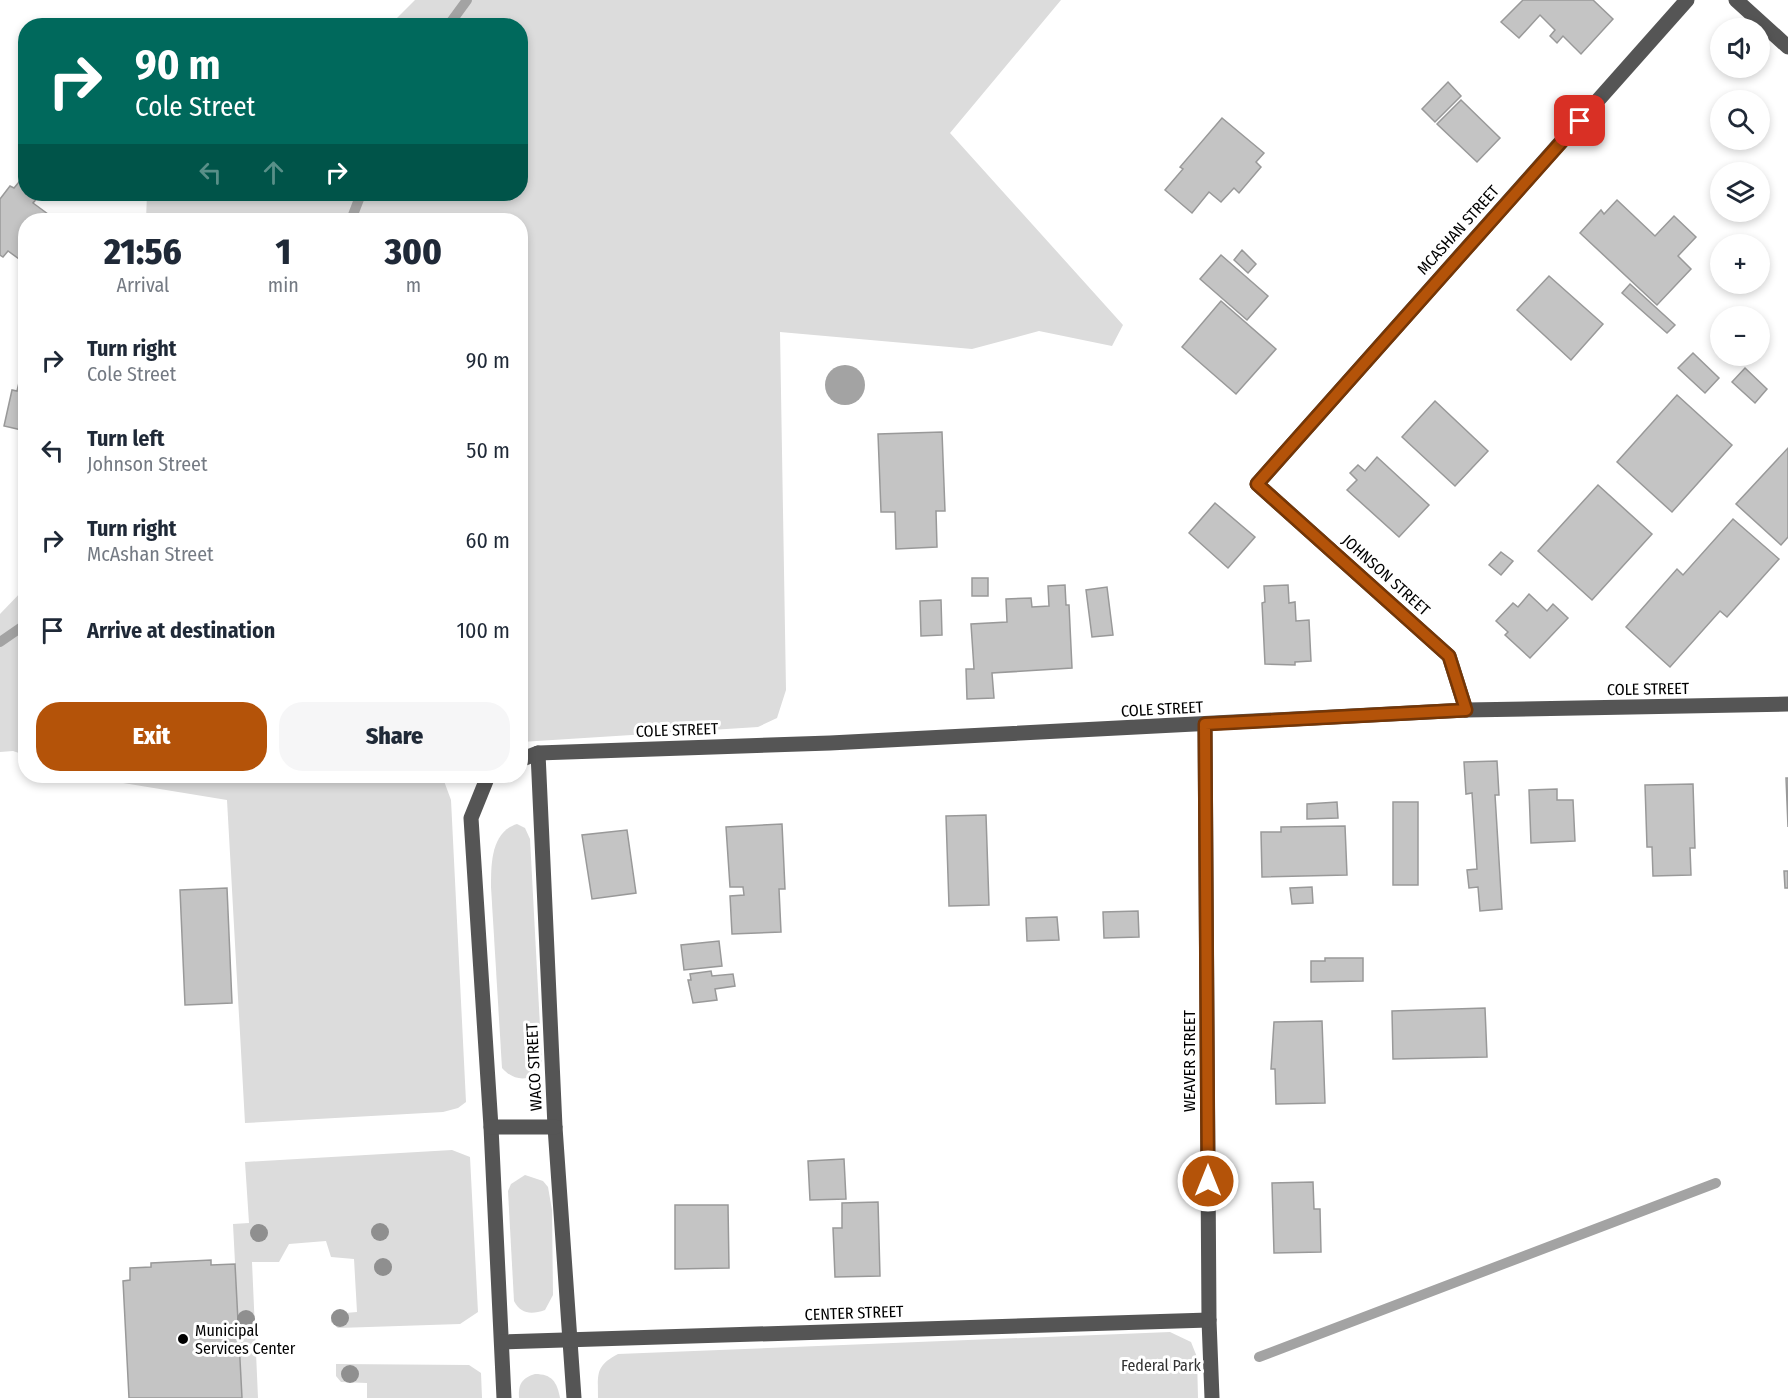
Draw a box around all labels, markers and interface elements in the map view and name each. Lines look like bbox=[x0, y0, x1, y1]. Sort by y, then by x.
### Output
map controls bbox=[1710, 18, 1770, 366]
button: sound bbox=[1710, 18, 1770, 78]
text: 90 m bbox=[135, 40, 220, 90]
icon: right bbox=[36, 42, 114, 120]
button: search bbox=[1710, 90, 1770, 150]
text: Cole Street bbox=[135, 91, 255, 123]
pin bbox=[1554, 95, 1605, 146]
icon: arrive bbox=[1563, 104, 1596, 137]
icon: left bbox=[194, 156, 227, 189]
icon: ahead bbox=[257, 156, 290, 189]
icon: right bbox=[320, 156, 353, 189]
button: layers bbox=[1710, 162, 1770, 222]
street label: MCASHAN STREET bbox=[1413, 181, 1503, 279]
text: 21:56 bbox=[104, 230, 182, 274]
text: 1 bbox=[275, 230, 291, 274]
text: 300 bbox=[385, 230, 442, 274]
button: + bbox=[1710, 234, 1770, 294]
text: Arrival bbox=[116, 273, 169, 297]
text: min bbox=[268, 273, 299, 297]
text: m bbox=[406, 273, 421, 297]
button: − bbox=[1710, 306, 1770, 366]
text: Turn right bbox=[87, 335, 176, 362]
icon: right bbox=[36, 344, 69, 377]
text: 90 m bbox=[466, 347, 510, 374]
text: Cole Street bbox=[87, 362, 176, 386]
text: Turn left bbox=[87, 425, 165, 452]
icon: left bbox=[36, 434, 69, 467]
text: 50 m bbox=[466, 437, 510, 464]
text: Johnson Street bbox=[87, 452, 208, 476]
text: Turn right bbox=[87, 515, 176, 542]
icon: right bbox=[36, 524, 69, 557]
text: 60 m bbox=[466, 527, 510, 554]
street label: JOHNSON STREET bbox=[1338, 531, 1434, 620]
text: McAshan Street bbox=[87, 542, 214, 566]
icon: arrive bbox=[36, 614, 69, 647]
text: Arrive at destination bbox=[87, 617, 275, 644]
text: 100 m bbox=[456, 617, 510, 644]
street label: COLE STREET bbox=[1607, 679, 1690, 699]
street label: COLE STREET bbox=[1120, 697, 1204, 721]
button: Exit bbox=[36, 702, 267, 771]
button: Share bbox=[279, 702, 510, 771]
street label: COLE STREET bbox=[636, 719, 719, 741]
street label: WEAVER STREET bbox=[1180, 1009, 1199, 1112]
street label: WACO STREET bbox=[522, 1022, 546, 1111]
position arrow bbox=[1176, 1149, 1240, 1213]
street label: CENTER STREET bbox=[804, 1302, 904, 1324]
place label: Municipal Services Center bbox=[195, 1321, 296, 1358]
marker: Municipal Services Center bbox=[176, 1332, 190, 1346]
park label: Federal Park bbox=[1121, 1356, 1202, 1375]

